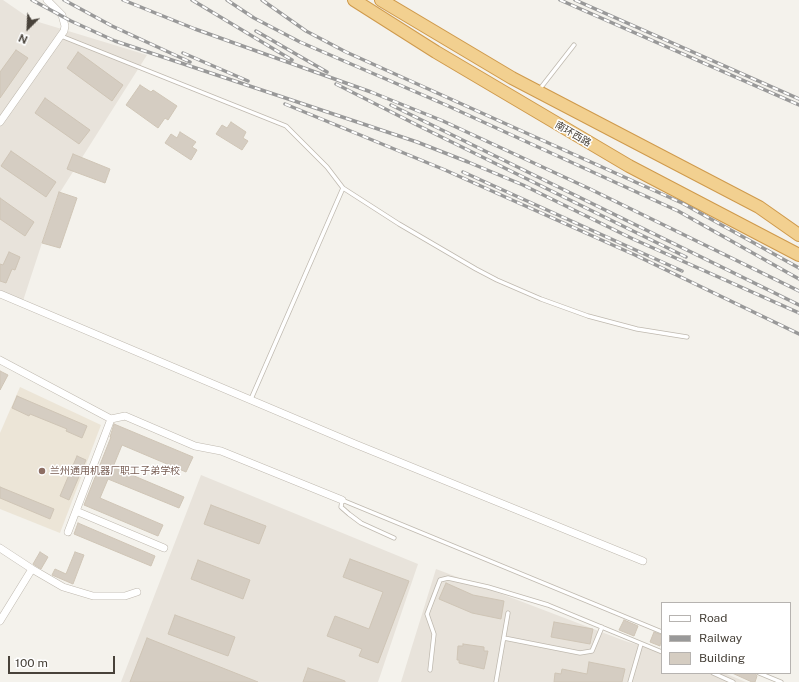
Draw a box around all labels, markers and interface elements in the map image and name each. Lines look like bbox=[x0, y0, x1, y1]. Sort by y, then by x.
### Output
north arrow bbox=[8, 8, 48, 48]
text: N bbox=[17, 32, 29, 46]
street label: 南环西路 bbox=[553, 119, 593, 149]
place label: 兰州通用机器厂职工子弟学校 bbox=[50, 465, 180, 477]
marker: 兰州通用机器厂职工子弟学校 bbox=[37, 466, 47, 476]
legend bbox=[661, 602, 791, 674]
text: Road bbox=[699, 611, 727, 625]
text: Railway bbox=[699, 631, 742, 645]
scale bar bbox=[10, 648, 117, 674]
text: Building bbox=[699, 651, 745, 665]
text: 100 m bbox=[15, 656, 48, 670]

